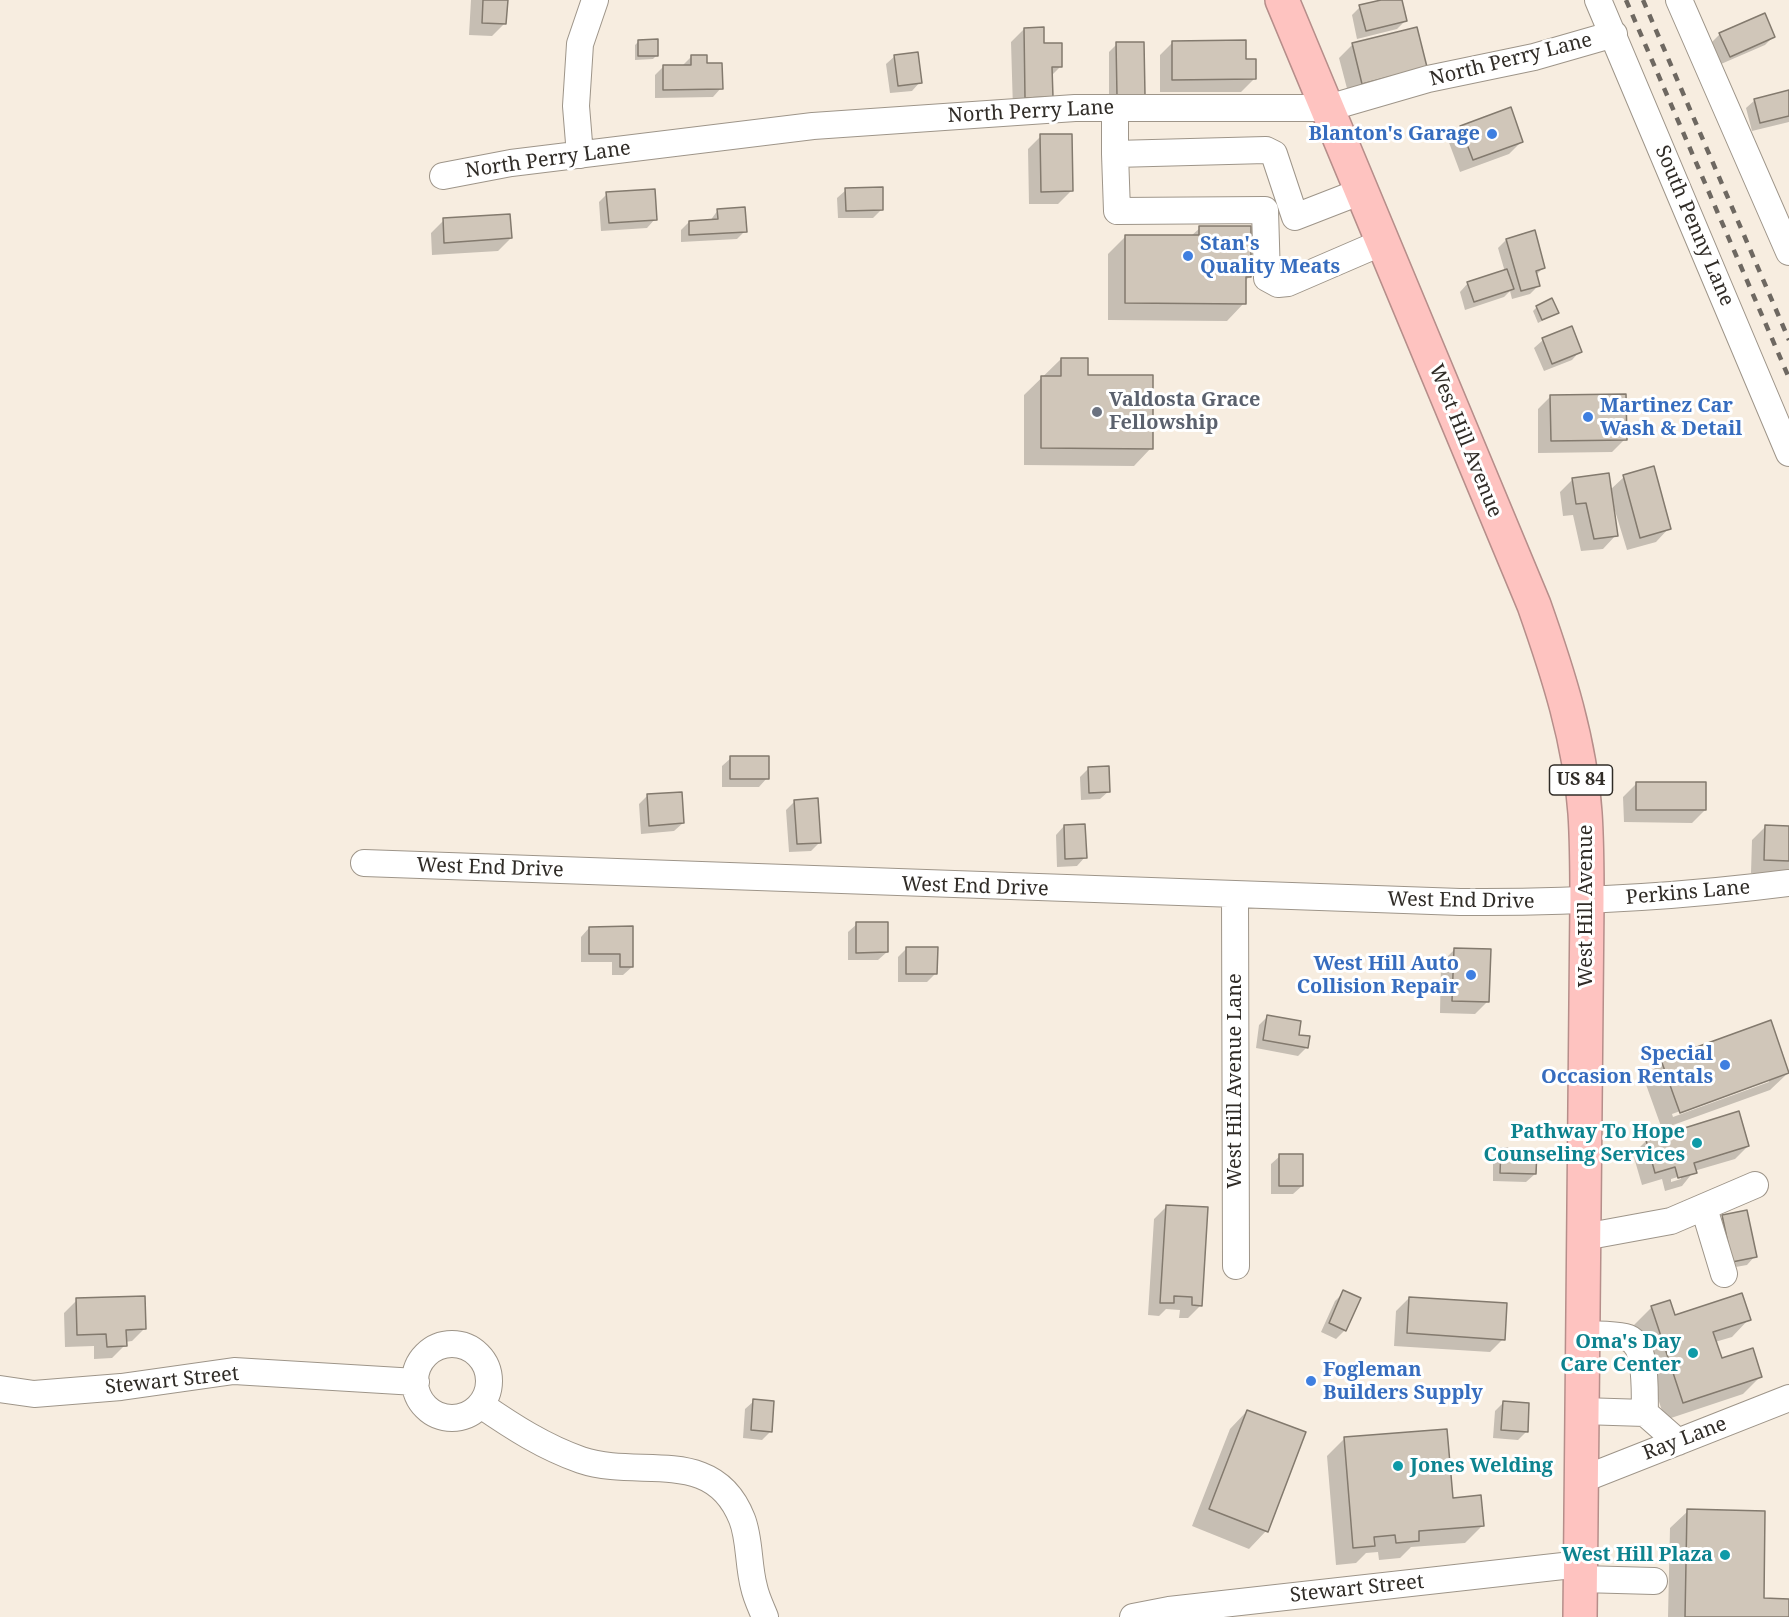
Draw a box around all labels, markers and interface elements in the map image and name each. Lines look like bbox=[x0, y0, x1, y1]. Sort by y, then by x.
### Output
street label: North Perry Lane bbox=[1427, 28, 1595, 92]
street label: North Perry Lane bbox=[947, 96, 1115, 128]
place label: Blanton's Garage bbox=[1309, 122, 1480, 146]
marker: Blanton's Garage bbox=[1485, 127, 1499, 141]
street label: North Perry Lane bbox=[464, 137, 632, 183]
street label: South Penny Lane bbox=[1649, 142, 1739, 310]
place label: Stan's Quality Meats bbox=[1200, 232, 1340, 279]
marker: Stan's Quality Meats bbox=[1181, 249, 1195, 263]
street label: West Hill Avenue bbox=[1423, 361, 1507, 521]
place label: Valdosta Grace Fellowship bbox=[1109, 388, 1260, 435]
place label: Martinez Car Wash & Detail bbox=[1600, 394, 1742, 441]
marker: Valdosta Grace Fellowship bbox=[1090, 405, 1104, 419]
marker: Martinez Car Wash & Detail bbox=[1581, 410, 1595, 424]
road number: US 84 bbox=[1550, 765, 1612, 795]
street label: West Hill Avenue bbox=[1574, 824, 1598, 988]
street label: West End Drive bbox=[416, 853, 564, 883]
street label: West End Drive bbox=[901, 872, 1049, 902]
street label: Perkins Lane bbox=[1625, 876, 1751, 910]
street label: West End Drive bbox=[1387, 888, 1535, 914]
place label: West Hill Auto Collision Repair bbox=[1297, 952, 1459, 999]
marker: West Hill Auto Collision Repair bbox=[1464, 968, 1478, 982]
street label: West Hill Avenue Lane bbox=[1223, 973, 1247, 1189]
place label: Special Occasion Rentals bbox=[1541, 1042, 1713, 1089]
marker: Special Occasion Rentals bbox=[1718, 1058, 1732, 1072]
place label: Pathway To Hope Counseling Services bbox=[1484, 1120, 1685, 1167]
marker: Pathway To Hope Counseling Services bbox=[1690, 1136, 1704, 1150]
place label: Oma's Day Care Center bbox=[1560, 1330, 1681, 1377]
marker: Oma's Day Care Center bbox=[1686, 1346, 1700, 1360]
place label: Fogleman Builders Supply bbox=[1323, 1358, 1483, 1405]
street label: Stewart Street bbox=[104, 1362, 240, 1400]
marker: Fogleman Builders Supply bbox=[1304, 1374, 1318, 1388]
street label: Ray Lane bbox=[1640, 1412, 1730, 1466]
place label: Jones Welding bbox=[1410, 1454, 1553, 1478]
marker: Jones Welding bbox=[1391, 1459, 1405, 1473]
place label: West Hill Plaza bbox=[1561, 1543, 1713, 1567]
marker: West Hill Plaza bbox=[1718, 1548, 1732, 1562]
street label: Stewart Street bbox=[1289, 1570, 1425, 1608]

